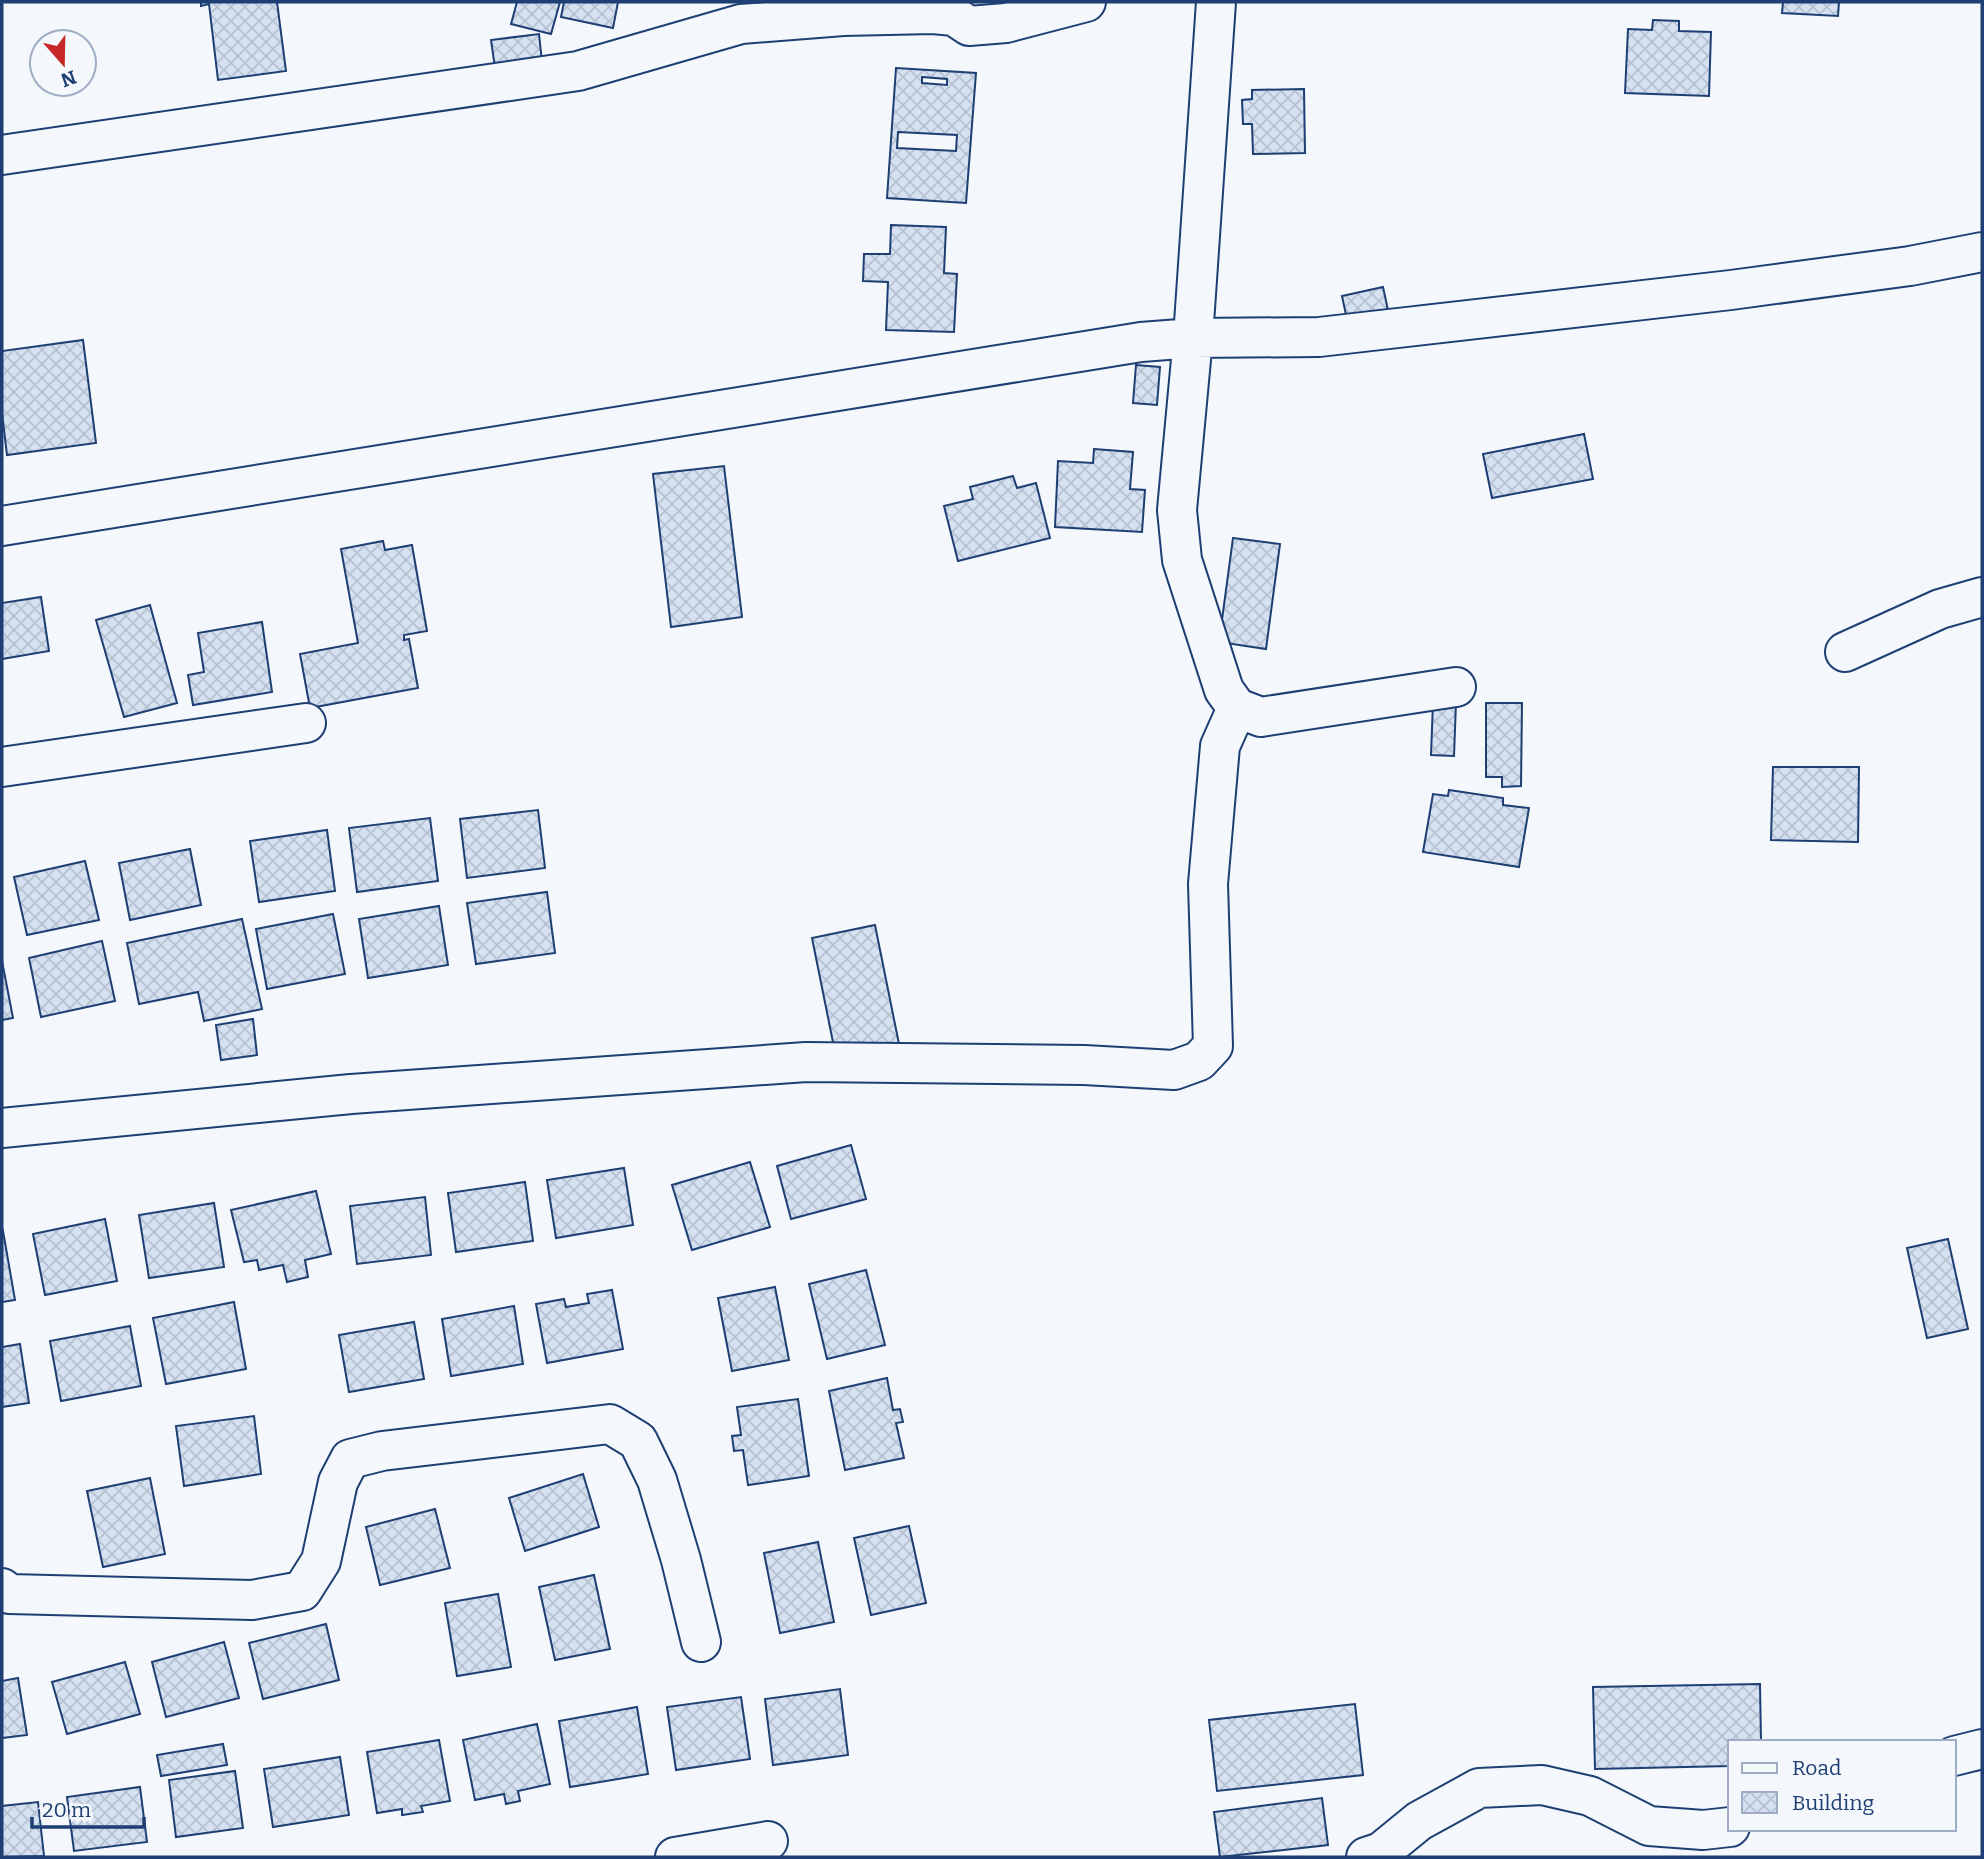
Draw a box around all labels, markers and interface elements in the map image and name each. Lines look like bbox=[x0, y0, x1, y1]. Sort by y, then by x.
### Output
north arrow bbox=[28, 28, 98, 98]
text: N bbox=[58, 65, 79, 92]
legend bbox=[1728, 1740, 1956, 1831]
text: Road bbox=[1792, 1755, 1841, 1781]
scale bar bbox=[32, 1786, 144, 1830]
text: Building bbox=[1792, 1790, 1875, 1816]
text: 20 m bbox=[42, 1797, 91, 1823]

